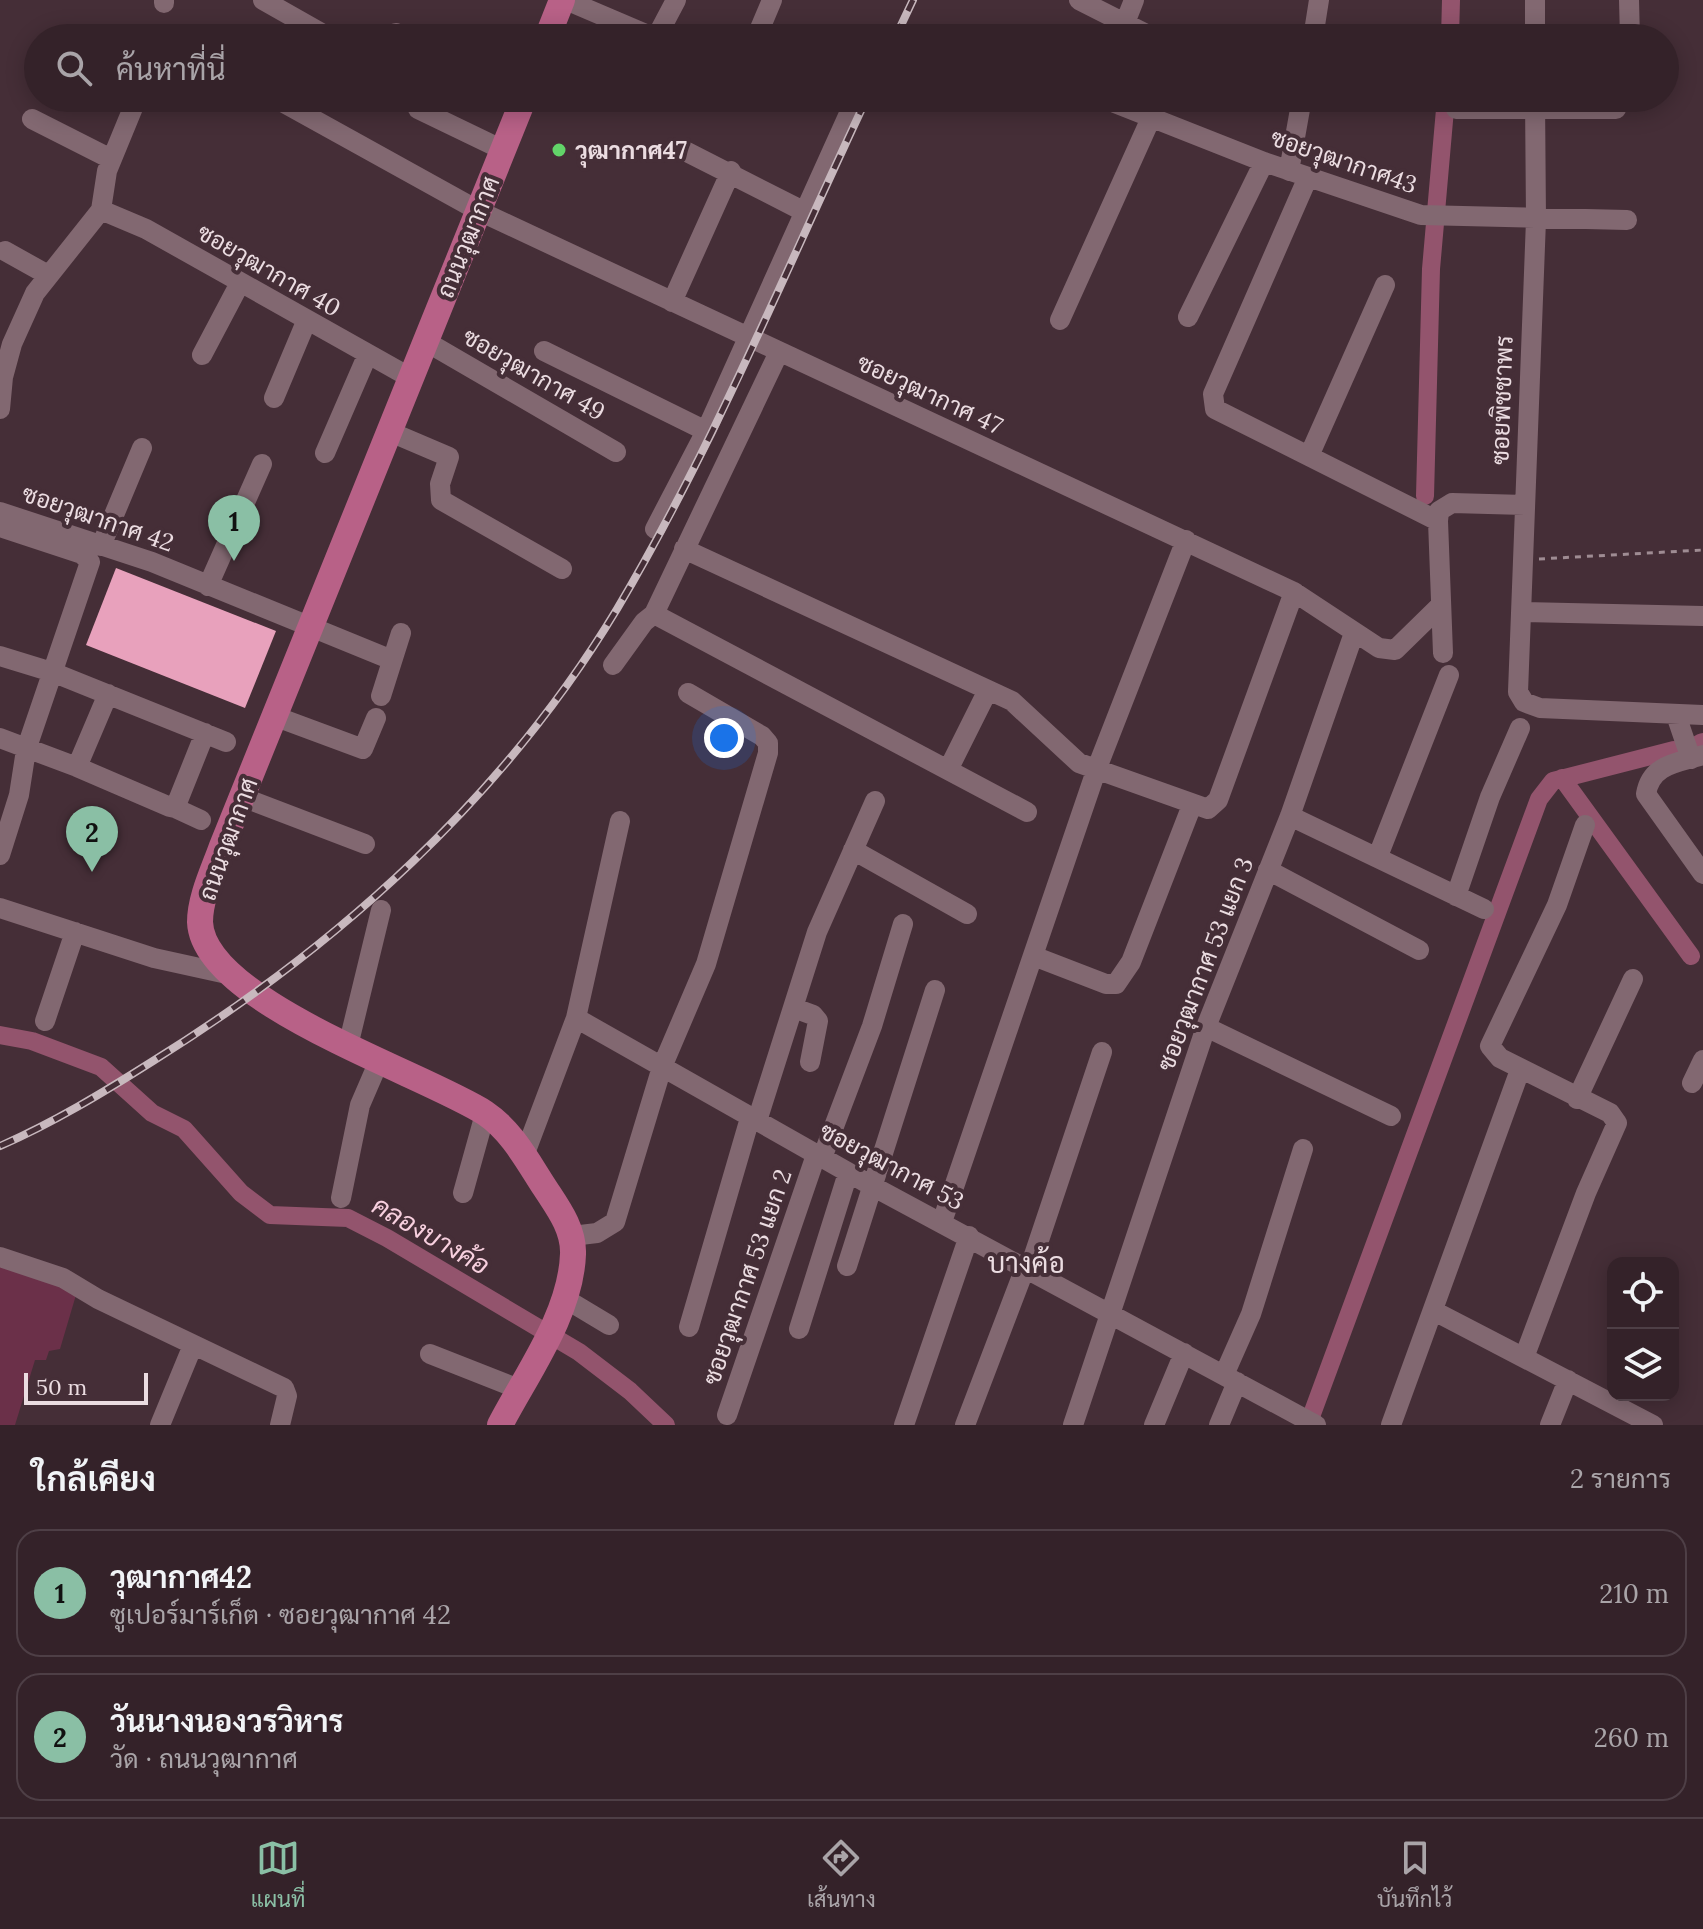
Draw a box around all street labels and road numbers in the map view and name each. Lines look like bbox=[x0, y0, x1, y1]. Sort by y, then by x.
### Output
street label: ซอยวุฒากาศ43 bbox=[1266, 121, 1421, 201]
street label: ถนนวุฒากาศ bbox=[430, 172, 507, 303]
street label: ซอยวุฒากาศ 40 bbox=[191, 216, 346, 324]
street label: ซอยวุฒากาศ 49 bbox=[457, 321, 611, 428]
street label: ซอยพิชชาพร bbox=[1484, 335, 1520, 465]
street label: ซอยวุฒากาศ 47 bbox=[852, 347, 1008, 442]
street label: ซอยวุฒากาศ 42 bbox=[18, 478, 178, 559]
street label: ถนนวุฒากาศ bbox=[191, 773, 265, 905]
street label: ซอยวุฒากาศ 53 แยก 3 bbox=[1150, 853, 1261, 1076]
street label: ซอยวุฒากาศ 53 bbox=[814, 1115, 970, 1218]
street label: ซอยวุฒากาศ 53 แยก 2 bbox=[696, 1165, 799, 1389]

